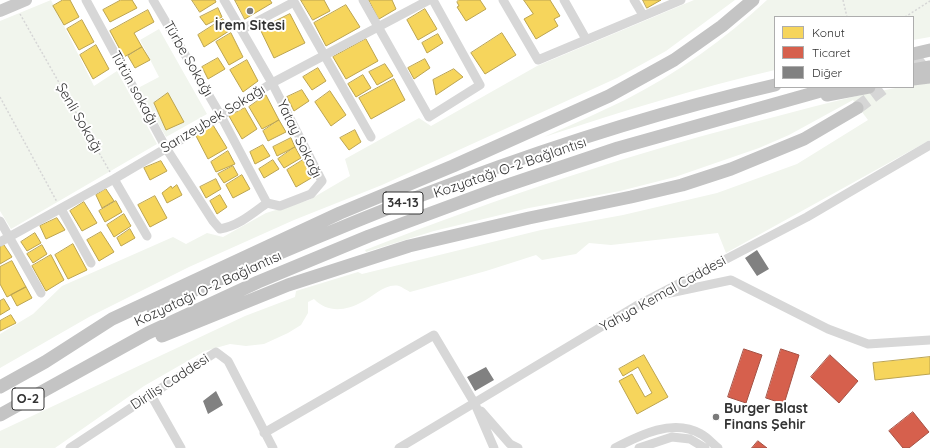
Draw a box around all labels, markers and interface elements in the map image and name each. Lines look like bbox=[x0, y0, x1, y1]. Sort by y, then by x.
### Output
marker: İrem Sitesi bbox=[245, 6, 255, 16]
legend bbox=[774, 16, 914, 88]
street label: Türbe Sokağı bbox=[160, 18, 216, 100]
place label: İrem Sitesi bbox=[215, 18, 285, 34]
text: Konut bbox=[812, 25, 845, 40]
text: Ticaret bbox=[812, 45, 851, 60]
street label: Tütün sokağı bbox=[107, 48, 161, 128]
text: Diğer bbox=[812, 65, 842, 80]
street label: Şenli Sokağı bbox=[52, 80, 106, 156]
street label: Sarızeybek Sokağı bbox=[158, 81, 268, 157]
street label: Yatay Sokağı bbox=[273, 97, 325, 181]
street label: Kozyatağı O-2 Bağlantısı bbox=[431, 134, 589, 202]
road number: 34-13 bbox=[383, 192, 423, 214]
street label: Kozyatağı O-2 Bağlantısı bbox=[132, 247, 284, 331]
street label: Yahya Kemal Caddesi bbox=[597, 252, 729, 336]
street label: Diriliş Caddesi bbox=[128, 350, 212, 414]
road number: O-2 bbox=[12, 388, 44, 410]
place label: Burger Blast Finans Şehir bbox=[724, 401, 808, 434]
marker: Burger Blast Finans Şehir bbox=[711, 412, 721, 422]

